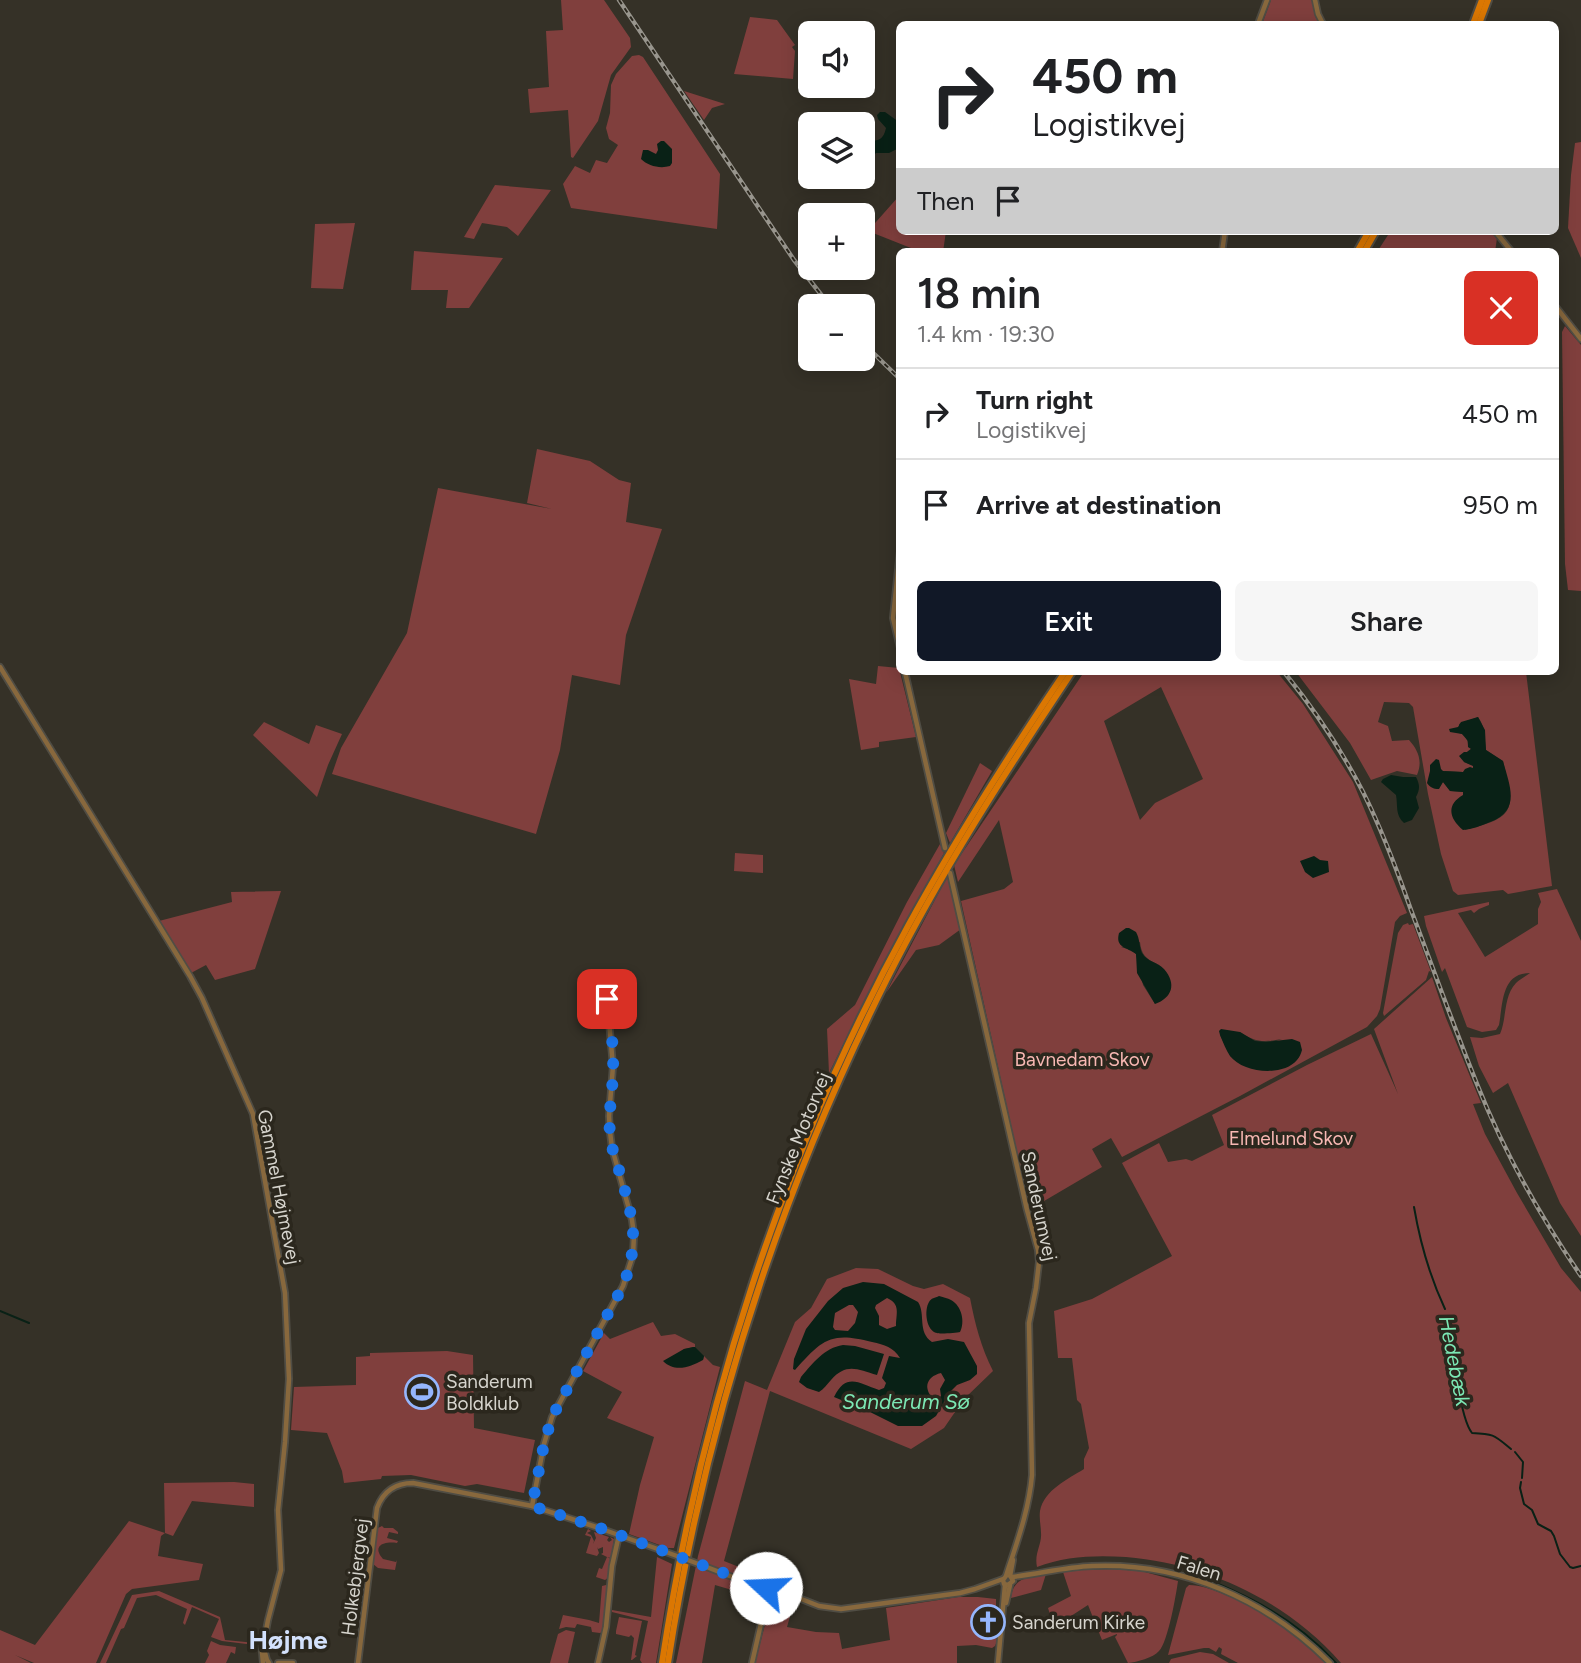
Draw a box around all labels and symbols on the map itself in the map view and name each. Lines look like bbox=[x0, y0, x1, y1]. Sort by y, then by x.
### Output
pin bbox=[577, 969, 637, 1029]
park label: Bavnedam Skov bbox=[1014, 1048, 1150, 1071]
street label: Fynske Motorvej bbox=[761, 1068, 835, 1208]
street label: Gammel Højmevej bbox=[253, 1107, 305, 1267]
park label: Elmelund Skov bbox=[1229, 1127, 1353, 1150]
street label: Sanderumvej bbox=[1016, 1149, 1062, 1263]
water label: Hedebæk bbox=[1434, 1313, 1476, 1409]
place label: Sanderum Boldklub bbox=[446, 1370, 533, 1415]
sports icon: Sanderum Boldklub bbox=[403, 1373, 441, 1411]
water label: Sanderum Sø bbox=[842, 1389, 971, 1414]
street label: Holkebjergvej bbox=[336, 1517, 374, 1637]
street label: Falen bbox=[1174, 1550, 1224, 1586]
position arrow bbox=[729, 1551, 803, 1625]
church icon: Sanderum Kirke bbox=[969, 1603, 1007, 1641]
place label: Sanderum Kirke bbox=[1012, 1611, 1145, 1634]
district label: Højme bbox=[248, 1624, 328, 1656]

